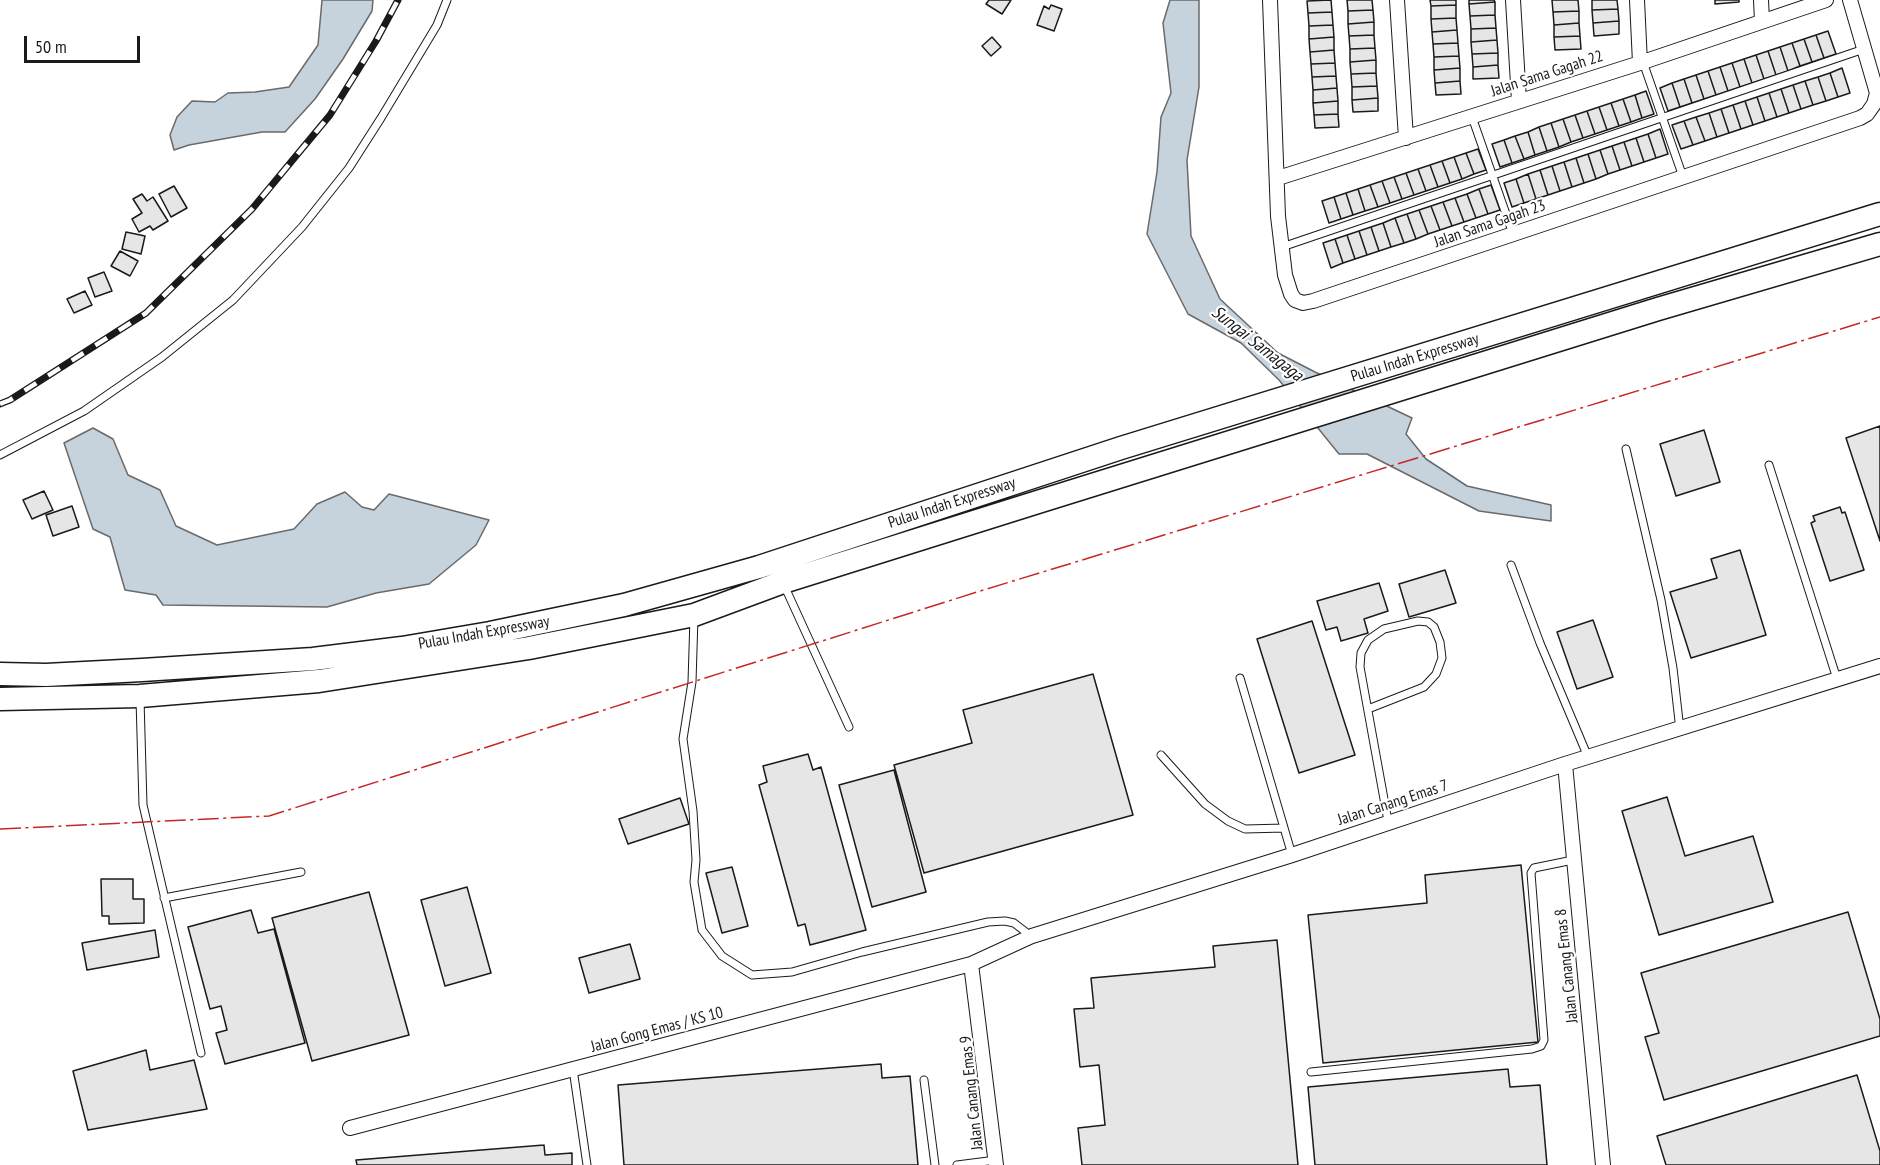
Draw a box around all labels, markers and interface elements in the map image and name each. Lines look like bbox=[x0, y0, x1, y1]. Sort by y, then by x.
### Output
scale bar bbox=[27, 24, 142, 62]
text: 50 m bbox=[35, 35, 67, 58]
street label: Jalan Sama Gagah 22 bbox=[1489, 47, 1605, 101]
street label: Jalan Sama Gagah 23 bbox=[1432, 196, 1548, 252]
water label: Sungai Samagaga bbox=[1207, 302, 1307, 386]
street label: Pulau Indah Expressway bbox=[1349, 329, 1481, 387]
street label: Pulau Indah Expressway bbox=[886, 473, 1018, 533]
street label: Pulau Indah Expressway bbox=[417, 612, 551, 654]
street label: Jalan Canang Emas 7 bbox=[1335, 776, 1451, 830]
street label: Jalan Canang Emas 8 bbox=[1551, 908, 1583, 1024]
street label: Jalan Gong Emas / KS 10 bbox=[589, 1003, 725, 1057]
street label: Jalan Canang Emas 9 bbox=[956, 1035, 988, 1151]

